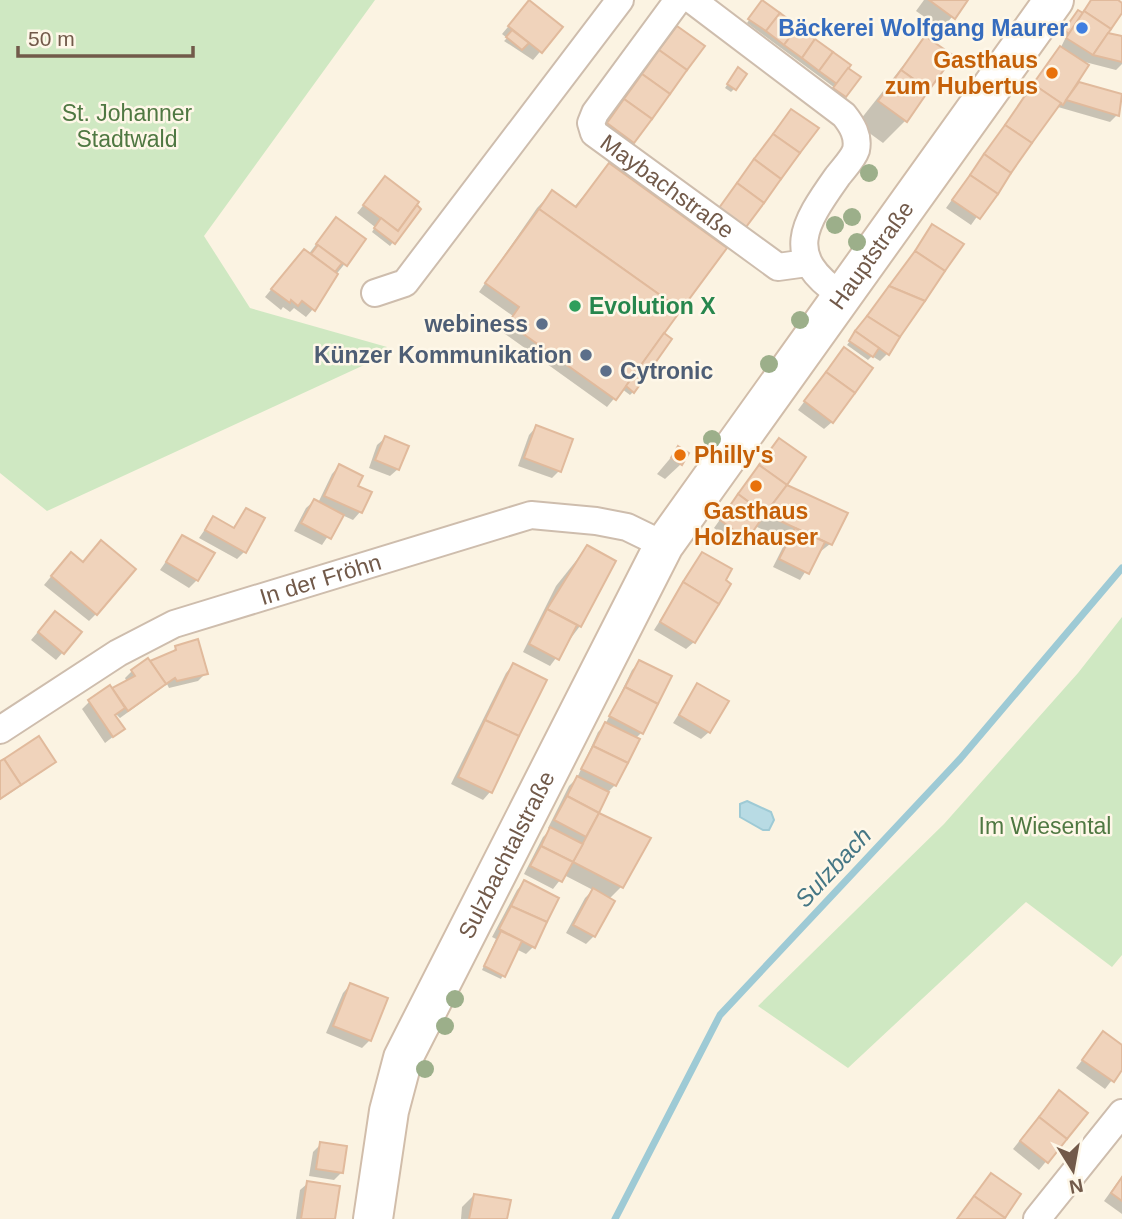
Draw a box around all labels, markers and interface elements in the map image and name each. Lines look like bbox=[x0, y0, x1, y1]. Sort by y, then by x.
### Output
scale bar bbox=[18, 14, 192, 58]
place label: Bäckerei Wolfgang Maurer bbox=[778, 15, 1068, 41]
marker: Bäckerei Wolfgang Maurer bbox=[1074, 20, 1090, 36]
text: 50 m bbox=[28, 27, 75, 50]
place label: Gasthaus zum Hubertus bbox=[885, 47, 1038, 99]
marker: Gasthaus zum Hubertus bbox=[1044, 65, 1060, 81]
park label: St. Johanner Stadtwald bbox=[62, 100, 193, 152]
street label: Maybachstraße bbox=[595, 129, 739, 244]
street label: Hauptstraße bbox=[824, 196, 919, 314]
place label: Evolution X bbox=[589, 293, 716, 319]
marker: Evolution X bbox=[567, 298, 583, 314]
place label: webiness bbox=[423, 311, 528, 337]
marker: webiness bbox=[534, 316, 550, 332]
place label: Künzer Kommunikation bbox=[314, 342, 572, 368]
marker: Künzer Kommunikation bbox=[578, 347, 594, 363]
place label: Cytronic bbox=[620, 358, 714, 384]
marker: Cytronic bbox=[598, 363, 614, 379]
place label: Philly's bbox=[694, 442, 774, 468]
marker: Philly's bbox=[672, 447, 688, 463]
marker: Gasthaus Holzhauser bbox=[748, 478, 764, 494]
place label: Gasthaus Holzhauser bbox=[694, 498, 818, 550]
street label: In der Fröhn bbox=[257, 549, 384, 610]
street label: Sulzbachtalstraße bbox=[453, 767, 560, 943]
park label: Im Wiesental bbox=[979, 813, 1111, 839]
water label: Sulzbach bbox=[789, 822, 877, 912]
north arrow bbox=[1038, 1135, 1108, 1205]
text: N bbox=[1067, 1175, 1085, 1198]

